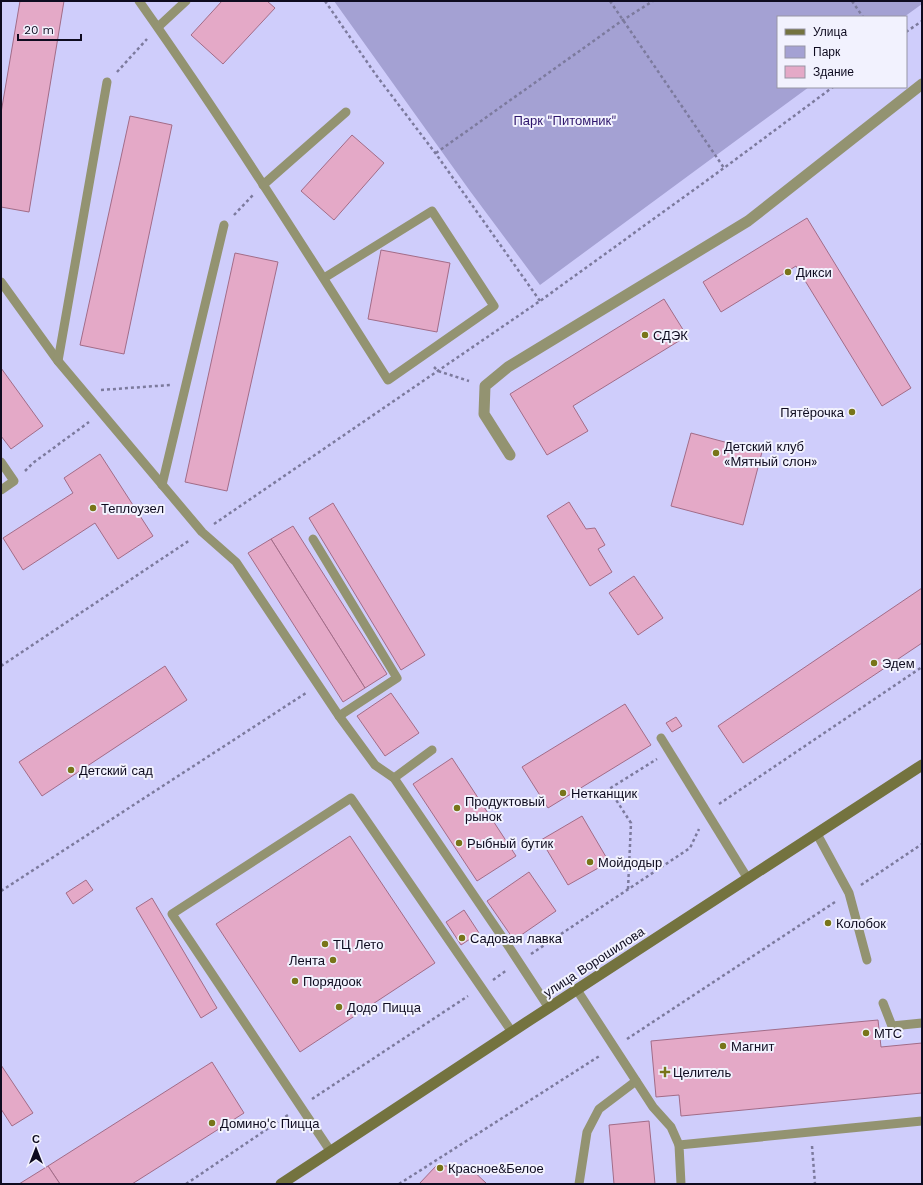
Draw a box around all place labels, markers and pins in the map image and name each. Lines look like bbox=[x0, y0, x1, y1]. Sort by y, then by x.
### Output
place label: Дикси bbox=[796, 265, 832, 280]
marker: Дикси bbox=[783, 267, 793, 277]
place label: СДЭК bbox=[653, 328, 688, 343]
marker: СДЭК bbox=[640, 330, 650, 340]
place label: Пятёрочка bbox=[780, 405, 845, 420]
marker: Пятёрочка bbox=[847, 407, 857, 417]
place label: Детский клуб «Мятный слон» bbox=[724, 439, 818, 469]
marker: Детский клуб «Мятный слон» bbox=[711, 448, 721, 458]
place label: Теплоузел bbox=[101, 501, 164, 516]
marker: Теплоузел bbox=[88, 503, 98, 513]
place label: Эдем bbox=[882, 656, 915, 671]
marker: Эдем bbox=[869, 658, 879, 668]
place label: Детский сад bbox=[79, 763, 153, 778]
marker: Детский сад bbox=[66, 765, 76, 775]
place label: Нетканщик bbox=[571, 786, 637, 801]
marker: Нетканщик bbox=[558, 788, 568, 798]
place label: Продуктовый рынок bbox=[465, 794, 545, 824]
marker: Продуктовый рынок bbox=[452, 803, 462, 813]
place label: Рыбный бутик bbox=[467, 836, 554, 851]
marker: Рыбный бутик bbox=[454, 838, 464, 848]
place label: Мойдодыр bbox=[598, 855, 662, 870]
marker: Мойдодыр bbox=[585, 857, 595, 867]
place label: Колобок bbox=[836, 916, 886, 931]
marker: Колобок bbox=[823, 918, 833, 928]
place label: Садовая лавка bbox=[470, 931, 563, 946]
marker: Садовая лавка bbox=[457, 933, 467, 943]
place label: ТЦ Лето bbox=[333, 937, 383, 952]
marker: ТЦ Лето bbox=[320, 939, 330, 949]
place label: Лента bbox=[289, 953, 326, 968]
marker: Лента bbox=[328, 955, 338, 965]
place label: Порядоок bbox=[303, 974, 362, 989]
marker: Порядоок bbox=[290, 976, 300, 986]
place label: Додо Пицца bbox=[347, 1000, 422, 1015]
marker: Додо Пицца bbox=[334, 1002, 344, 1012]
place label: МТС bbox=[874, 1026, 902, 1041]
marker: МТС bbox=[861, 1028, 871, 1038]
place label: Магнит bbox=[731, 1039, 774, 1054]
marker: Магнит bbox=[718, 1041, 728, 1051]
place label: Целитель bbox=[673, 1065, 731, 1080]
marker: Целитель bbox=[660, 1067, 670, 1077]
place label: Домино'с Пицца bbox=[220, 1116, 320, 1131]
marker: Домино'с Пицца bbox=[207, 1118, 217, 1128]
place label: Красное&Белое bbox=[448, 1161, 544, 1176]
marker: Красное&Белое bbox=[435, 1163, 445, 1173]

